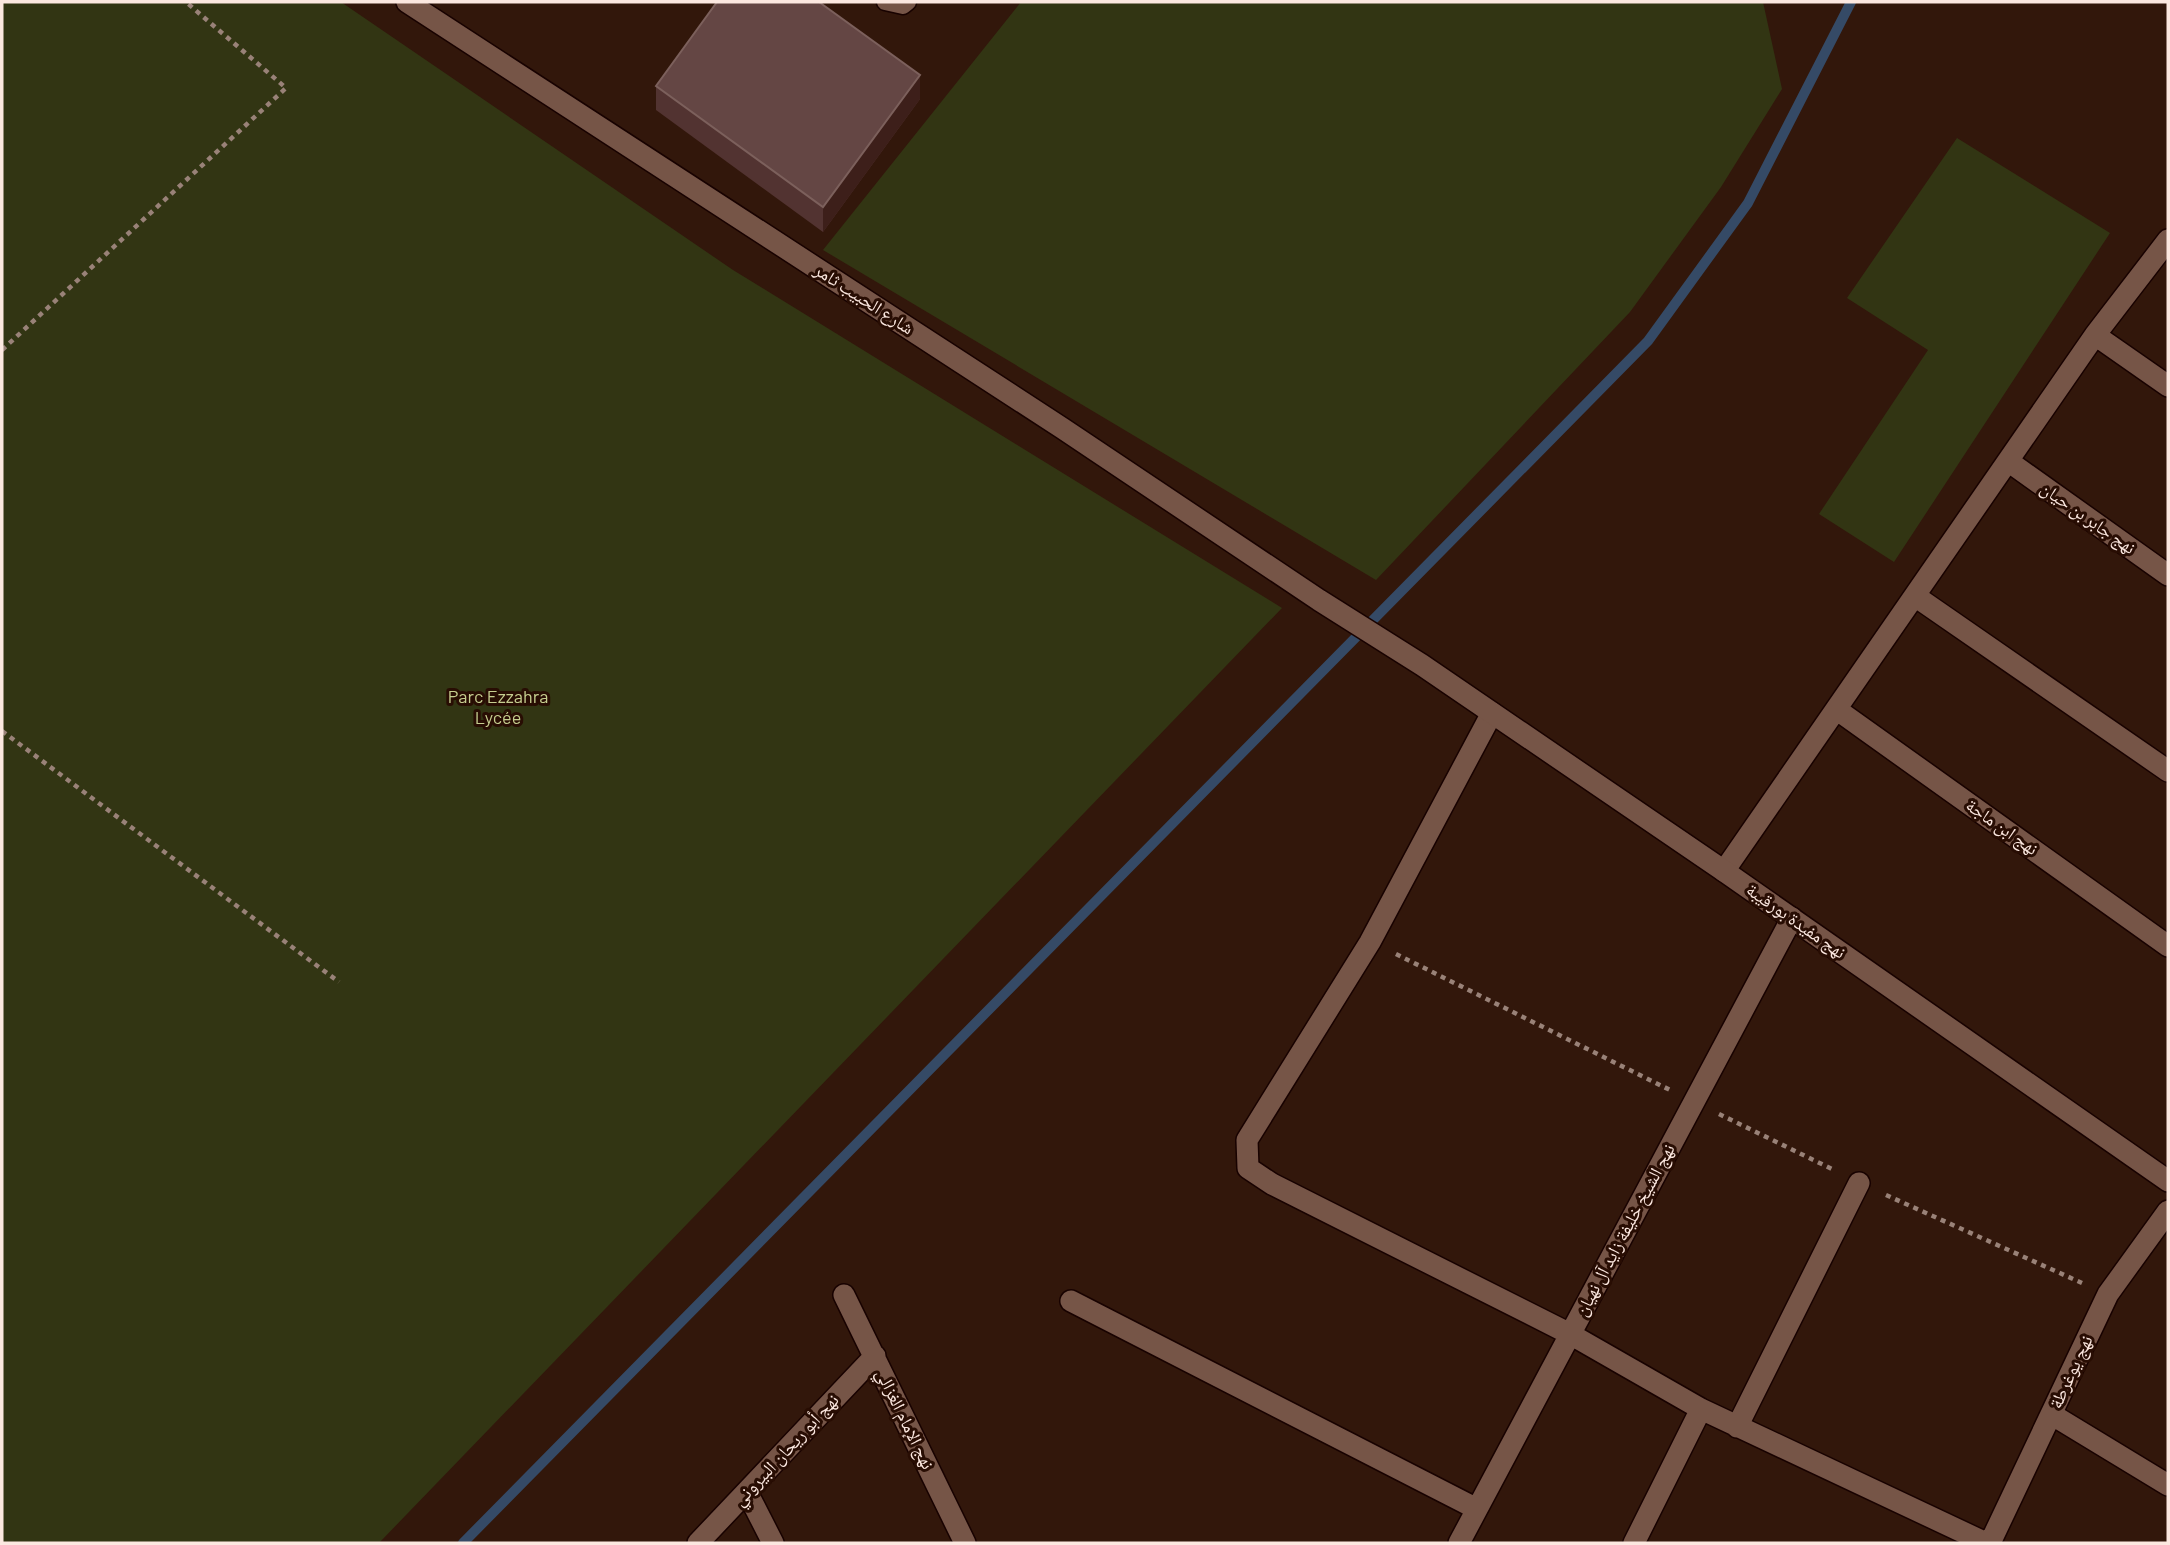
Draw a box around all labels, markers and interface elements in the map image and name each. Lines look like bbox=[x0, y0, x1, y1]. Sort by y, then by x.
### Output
street label: شارع الحبيب ثامر bbox=[809, 257, 918, 339]
street label: نهج جابر بن حيان bbox=[2036, 476, 2141, 560]
park label: Parc Ezzahra Lycée bbox=[448, 685, 548, 728]
street label: نهج ابن ماجة bbox=[1961, 793, 2043, 861]
street label: نهج مفيدة بورقيبة bbox=[1741, 878, 1851, 964]
street label: نهج الشيخ خليفة زايد آل نهيان bbox=[1569, 1140, 1681, 1320]
street label: نهج يوغرطة bbox=[2044, 1331, 2098, 1413]
street label: نهج الإمام الغزالي bbox=[868, 1365, 940, 1475]
street label: نهج أبو ريحان البيروني bbox=[728, 1389, 846, 1513]

